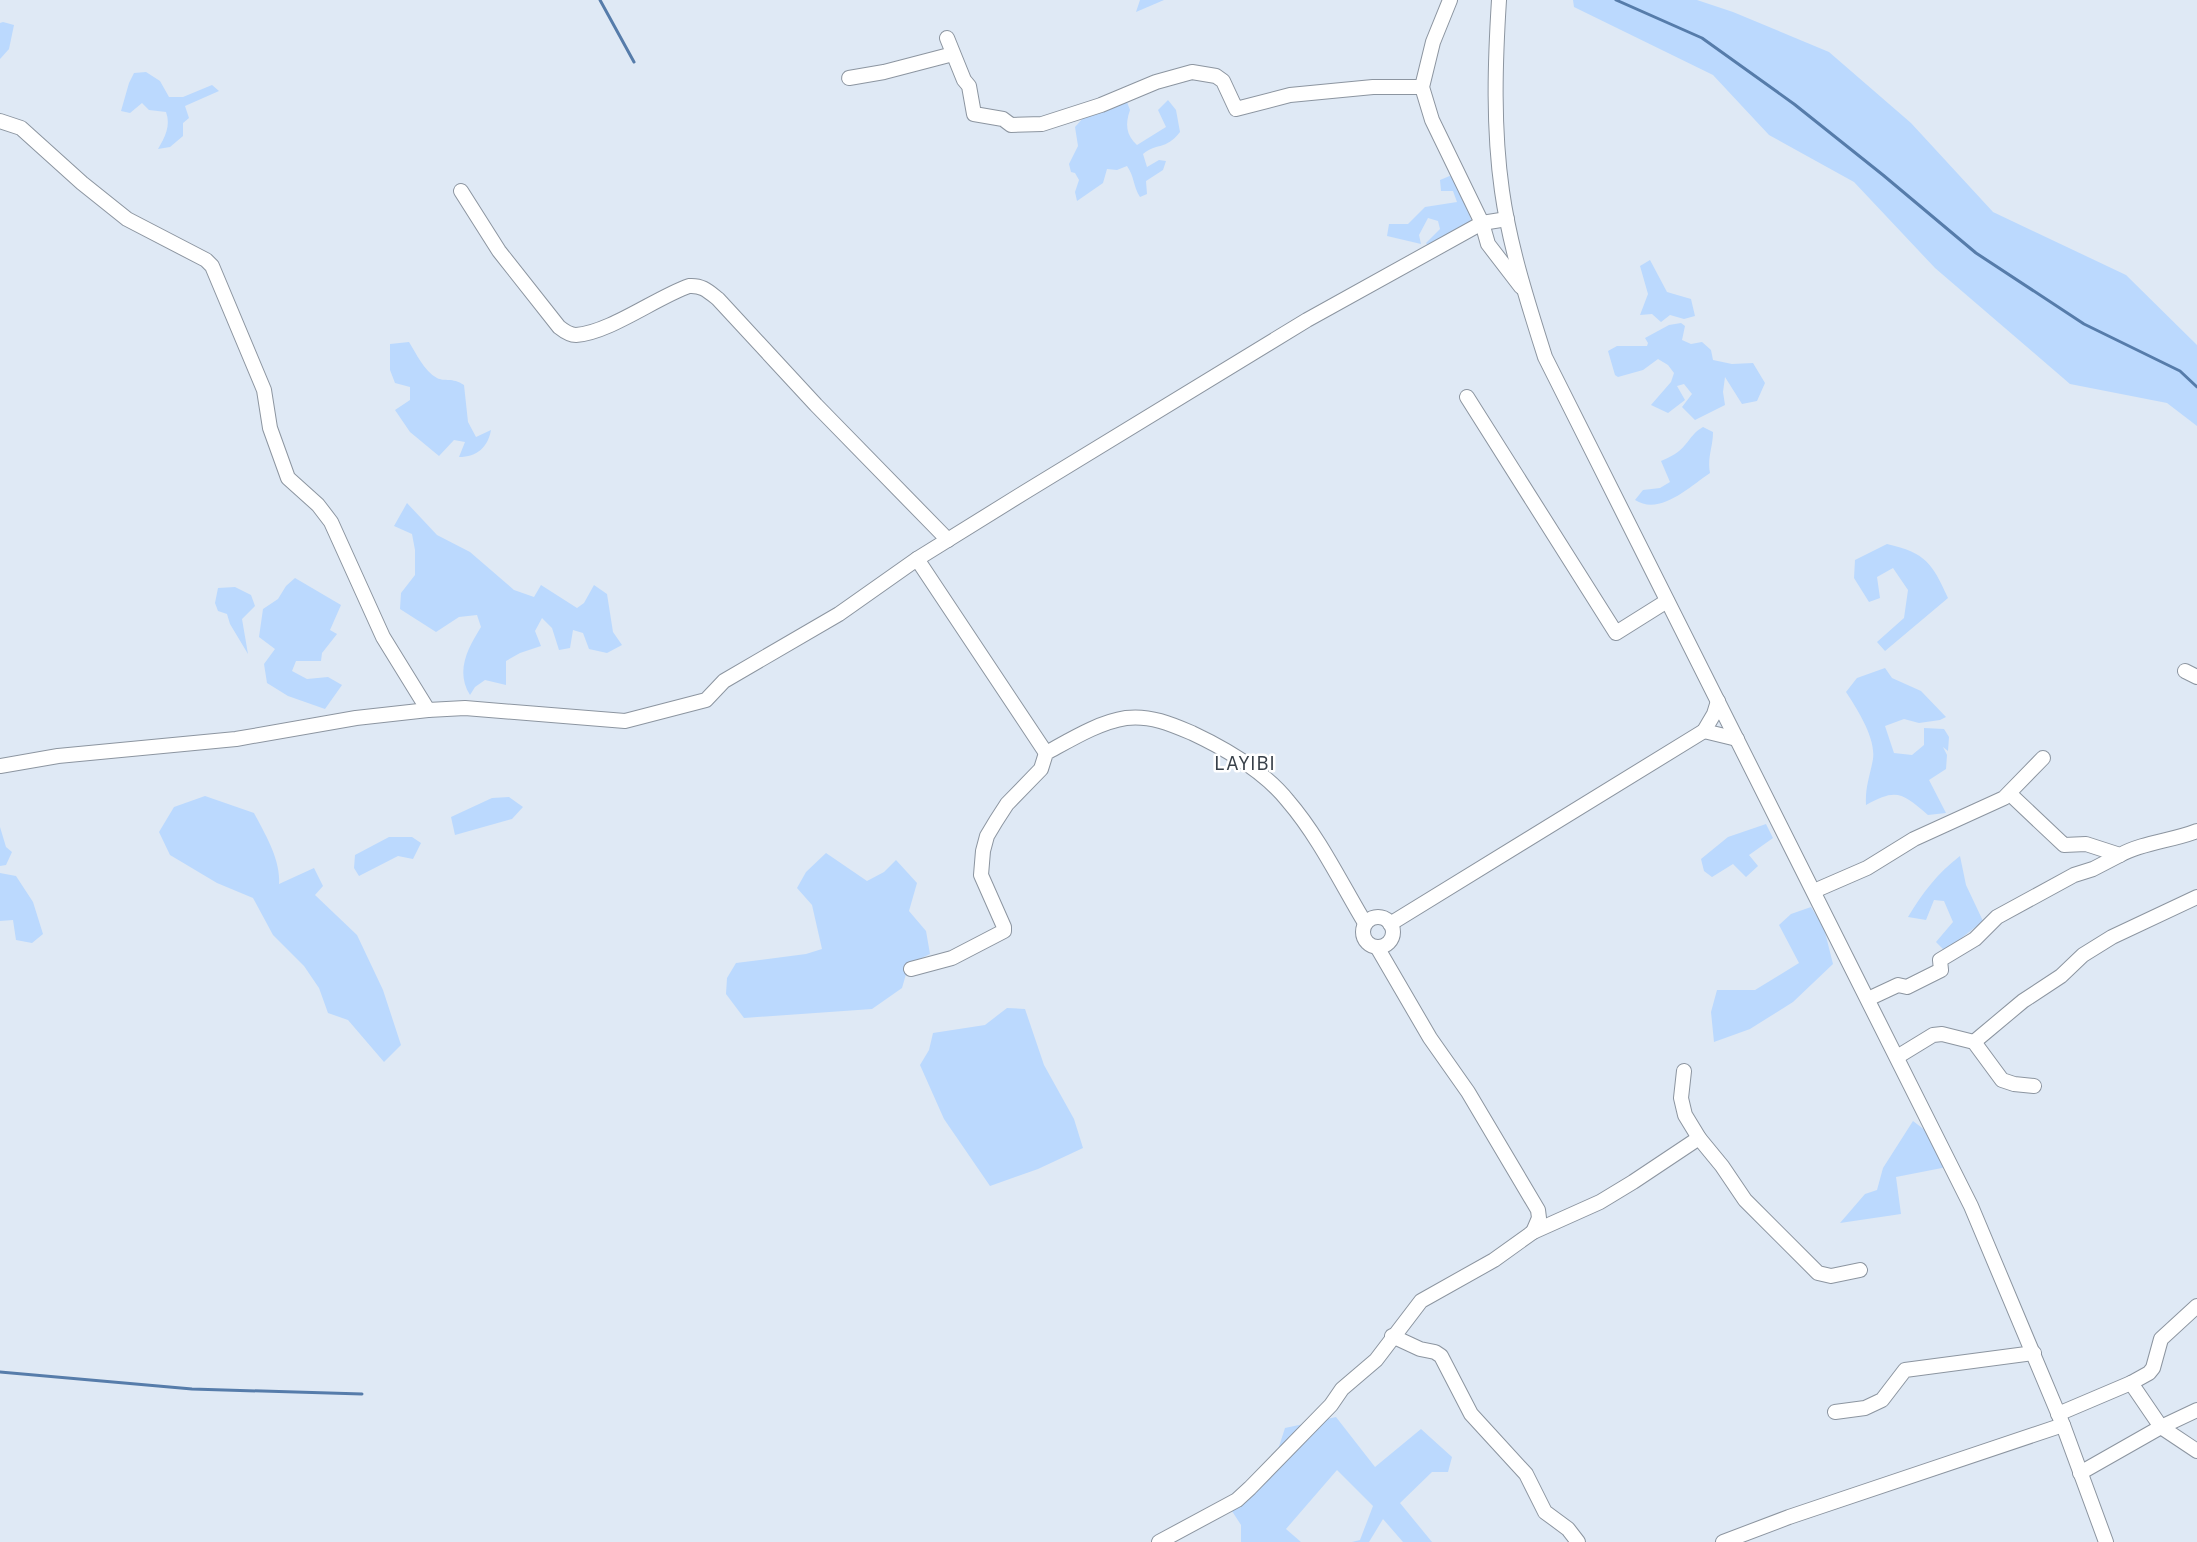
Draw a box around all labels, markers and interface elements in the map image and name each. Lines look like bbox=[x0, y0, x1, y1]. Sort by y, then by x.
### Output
district label: LAYIBI bbox=[1214, 753, 1276, 774]

